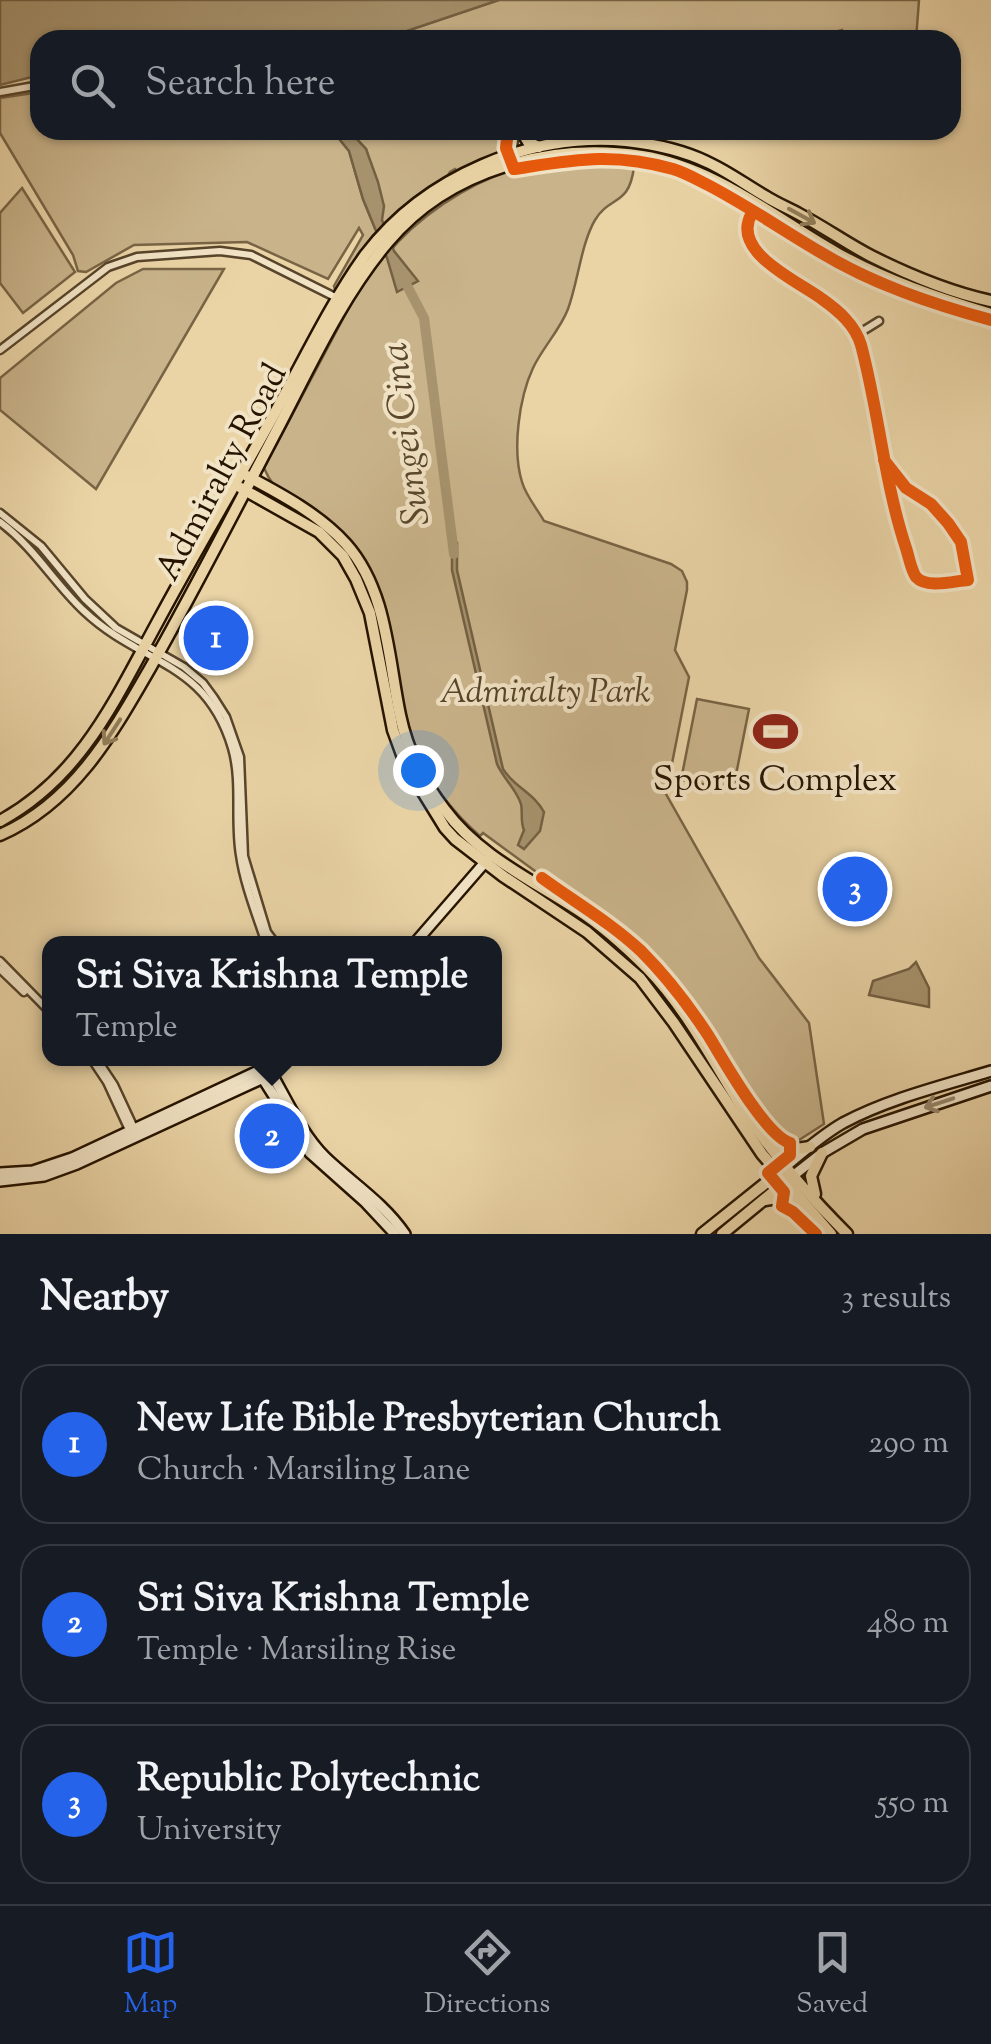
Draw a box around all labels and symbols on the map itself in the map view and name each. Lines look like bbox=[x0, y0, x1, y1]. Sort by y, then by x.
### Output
one-way arrow bbox=[786, 206, 816, 226]
water label: Sungei Cina bbox=[370, 339, 446, 529]
street label: Admiralty Road bbox=[144, 355, 302, 591]
pin: 1 bbox=[184, 600, 248, 676]
park label: Admiralty Park bbox=[439, 668, 651, 719]
sports icon: Sports Complex bbox=[751, 707, 799, 755]
one-way arrow bbox=[102, 717, 123, 746]
your location bbox=[393, 745, 444, 796]
place label: Sports Complex bbox=[653, 756, 897, 807]
pin: 3 bbox=[822, 852, 888, 926]
one-way arrow bbox=[923, 1095, 955, 1113]
pin: 2 bbox=[240, 1098, 304, 1174]

